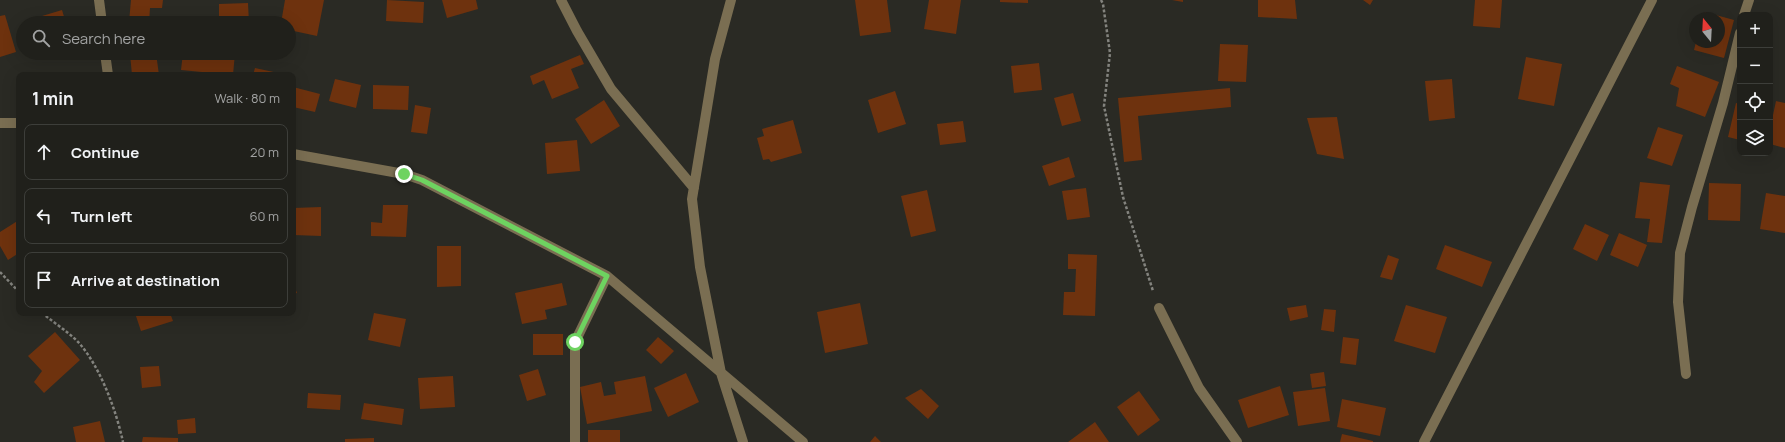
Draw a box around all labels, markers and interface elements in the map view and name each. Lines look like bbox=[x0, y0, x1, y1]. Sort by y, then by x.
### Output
north arrow bbox=[1689, 12, 1725, 48]
map controls bbox=[1737, 12, 1773, 156]
button: + bbox=[1737, 12, 1773, 48]
search box bbox=[16, 16, 296, 60]
icon: search bbox=[30, 27, 52, 49]
text: Search here bbox=[62, 28, 145, 49]
button: − bbox=[1737, 48, 1773, 84]
button: locate bbox=[1737, 84, 1773, 120]
text: 1 min bbox=[32, 87, 74, 110]
text: Walk · 80 m bbox=[214, 89, 280, 107]
button: layers bbox=[1737, 120, 1773, 156]
icon: ahead bbox=[33, 141, 55, 163]
text: Continue bbox=[71, 142, 139, 163]
text: 20 m bbox=[250, 143, 279, 161]
route end bbox=[395, 165, 413, 183]
icon: left bbox=[33, 205, 55, 227]
text: Turn left bbox=[71, 206, 133, 227]
text: 60 m bbox=[249, 207, 279, 225]
icon: arrive bbox=[33, 269, 55, 291]
text: Arrive at destination bbox=[71, 270, 220, 291]
route start bbox=[566, 333, 584, 351]

